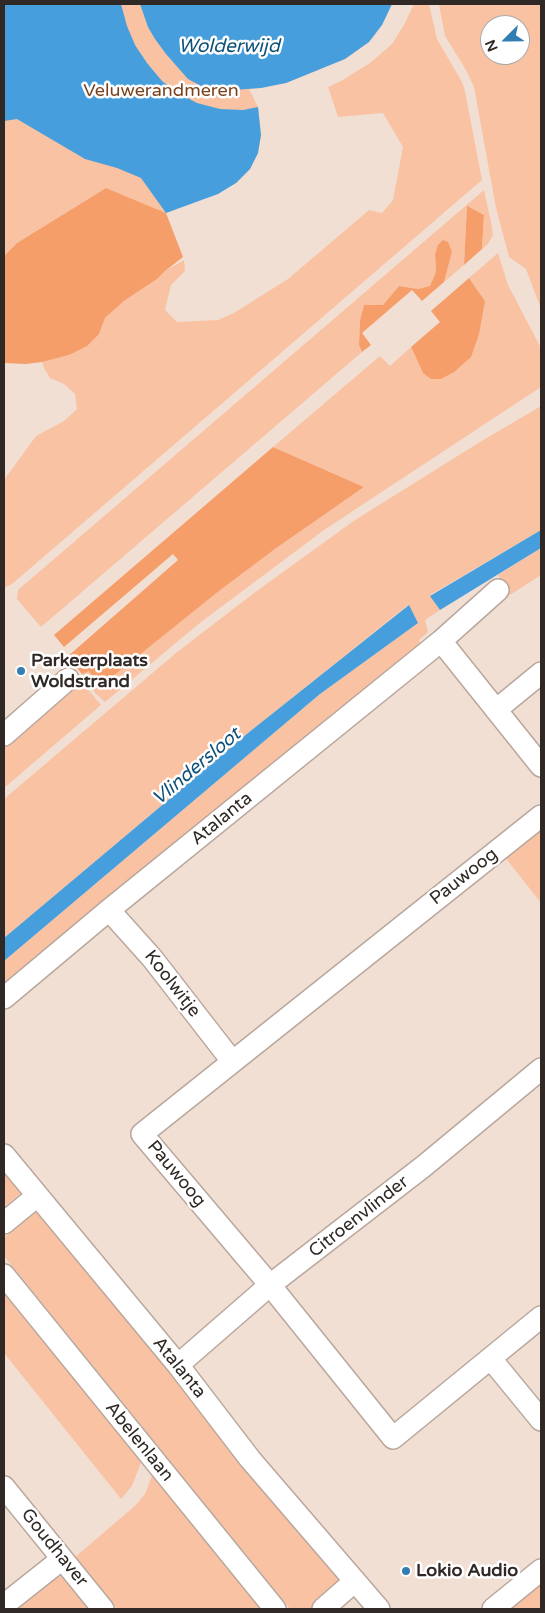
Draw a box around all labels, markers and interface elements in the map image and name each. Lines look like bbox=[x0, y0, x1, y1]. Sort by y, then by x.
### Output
north arrow bbox=[480, 15, 530, 65]
water label: Wolderwijd bbox=[178, 36, 280, 58]
text: N bbox=[482, 37, 502, 54]
park label: Veluwerandmeren bbox=[83, 80, 239, 102]
place label: Parkeerplaats Woldstrand bbox=[31, 650, 148, 692]
marker: Parkeerplaats Woldstrand bbox=[15, 665, 27, 677]
water label: Vlindersloot bbox=[148, 723, 246, 811]
street label: Atalanta bbox=[187, 788, 257, 850]
street label: Pauwoog bbox=[426, 844, 502, 910]
street label: Koolwitje bbox=[139, 946, 205, 1022]
street label: Pauwoog bbox=[142, 1136, 210, 1212]
street label: Citroenvlinder bbox=[305, 1171, 413, 1263]
street label: Atalanta bbox=[148, 1333, 210, 1403]
street label: Abelenlaan bbox=[100, 1398, 178, 1486]
street label: Goudhaver bbox=[16, 1505, 92, 1591]
place label: Lokio Audio bbox=[416, 1560, 518, 1582]
marker: Lokio Audio bbox=[400, 1565, 412, 1577]

